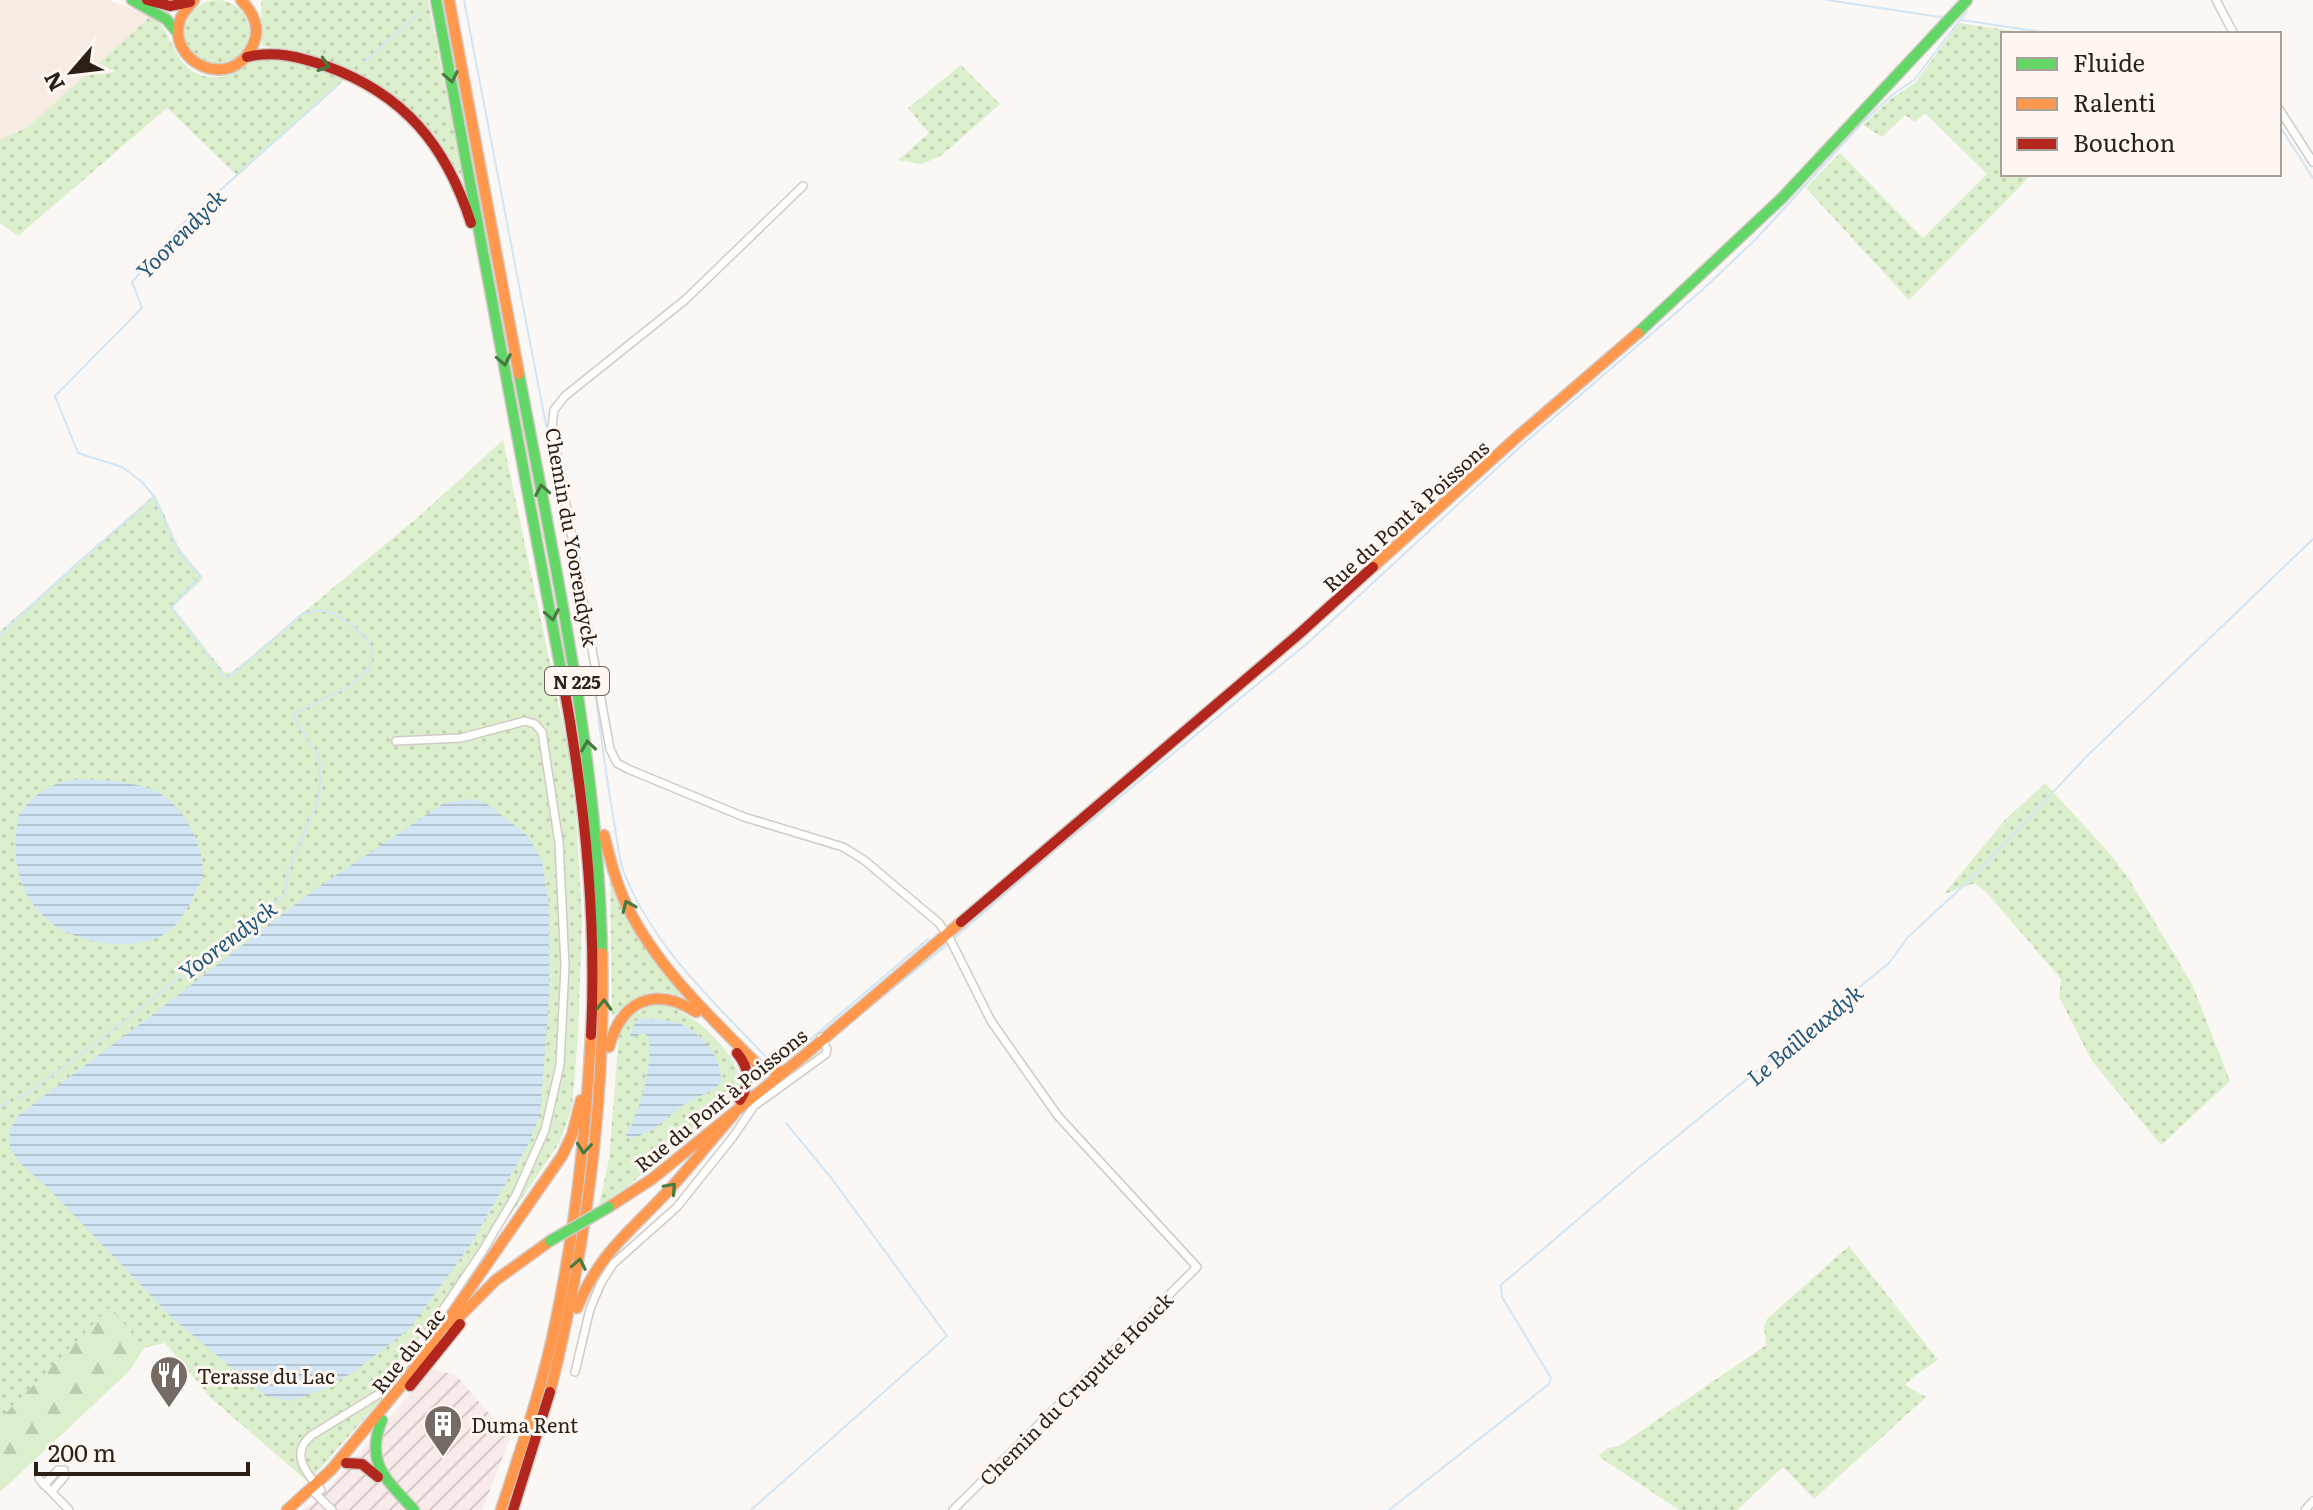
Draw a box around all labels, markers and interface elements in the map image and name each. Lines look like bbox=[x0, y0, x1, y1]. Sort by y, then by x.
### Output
north arrow bbox=[32, 32, 112, 112]
legend bbox=[2001, 32, 2281, 176]
text: Fluide bbox=[2073, 44, 2145, 79]
one-way arrow bbox=[316, 56, 330, 72]
text: N bbox=[34, 66, 72, 98]
one-way arrow bbox=[441, 70, 458, 83]
text: Ralenti bbox=[2073, 84, 2156, 119]
text: Bouchon bbox=[2073, 124, 2175, 159]
water label: Yoorendyck bbox=[128, 181, 232, 285]
one-way arrow bbox=[495, 353, 512, 366]
street label: Chemin du Yoorendyck bbox=[539, 425, 607, 650]
street label: Rue du Pont à Poissons bbox=[1315, 432, 1495, 598]
one-way arrow bbox=[534, 484, 551, 497]
one-way arrow bbox=[543, 608, 560, 622]
road number: N 225 bbox=[545, 667, 609, 695]
one-way arrow bbox=[580, 739, 597, 753]
water label: Yoorendyck bbox=[171, 891, 283, 987]
one-way arrow bbox=[621, 900, 637, 914]
water label: Le Bailleuxdyk bbox=[1739, 975, 1869, 1093]
one-way arrow bbox=[596, 998, 613, 1011]
street label: Rue du Pont à Poissons bbox=[627, 1020, 813, 1178]
one-way arrow bbox=[575, 1142, 592, 1155]
one-way arrow bbox=[661, 1182, 675, 1197]
one-way arrow bbox=[570, 1258, 587, 1271]
street label: Chemin du Cruputte Houck bbox=[971, 1284, 1179, 1492]
street label: Rue du Lac bbox=[363, 1301, 451, 1399]
restaurant icon: Terasse du Lac bbox=[148, 1354, 190, 1409]
place label: Terasse du Lac bbox=[197, 1360, 335, 1390]
building icon: Duma Rent bbox=[422, 1403, 464, 1458]
place label: Duma Rent bbox=[471, 1409, 578, 1439]
scale bar bbox=[36, 1426, 248, 1476]
text: 200 m bbox=[48, 1434, 116, 1469]

